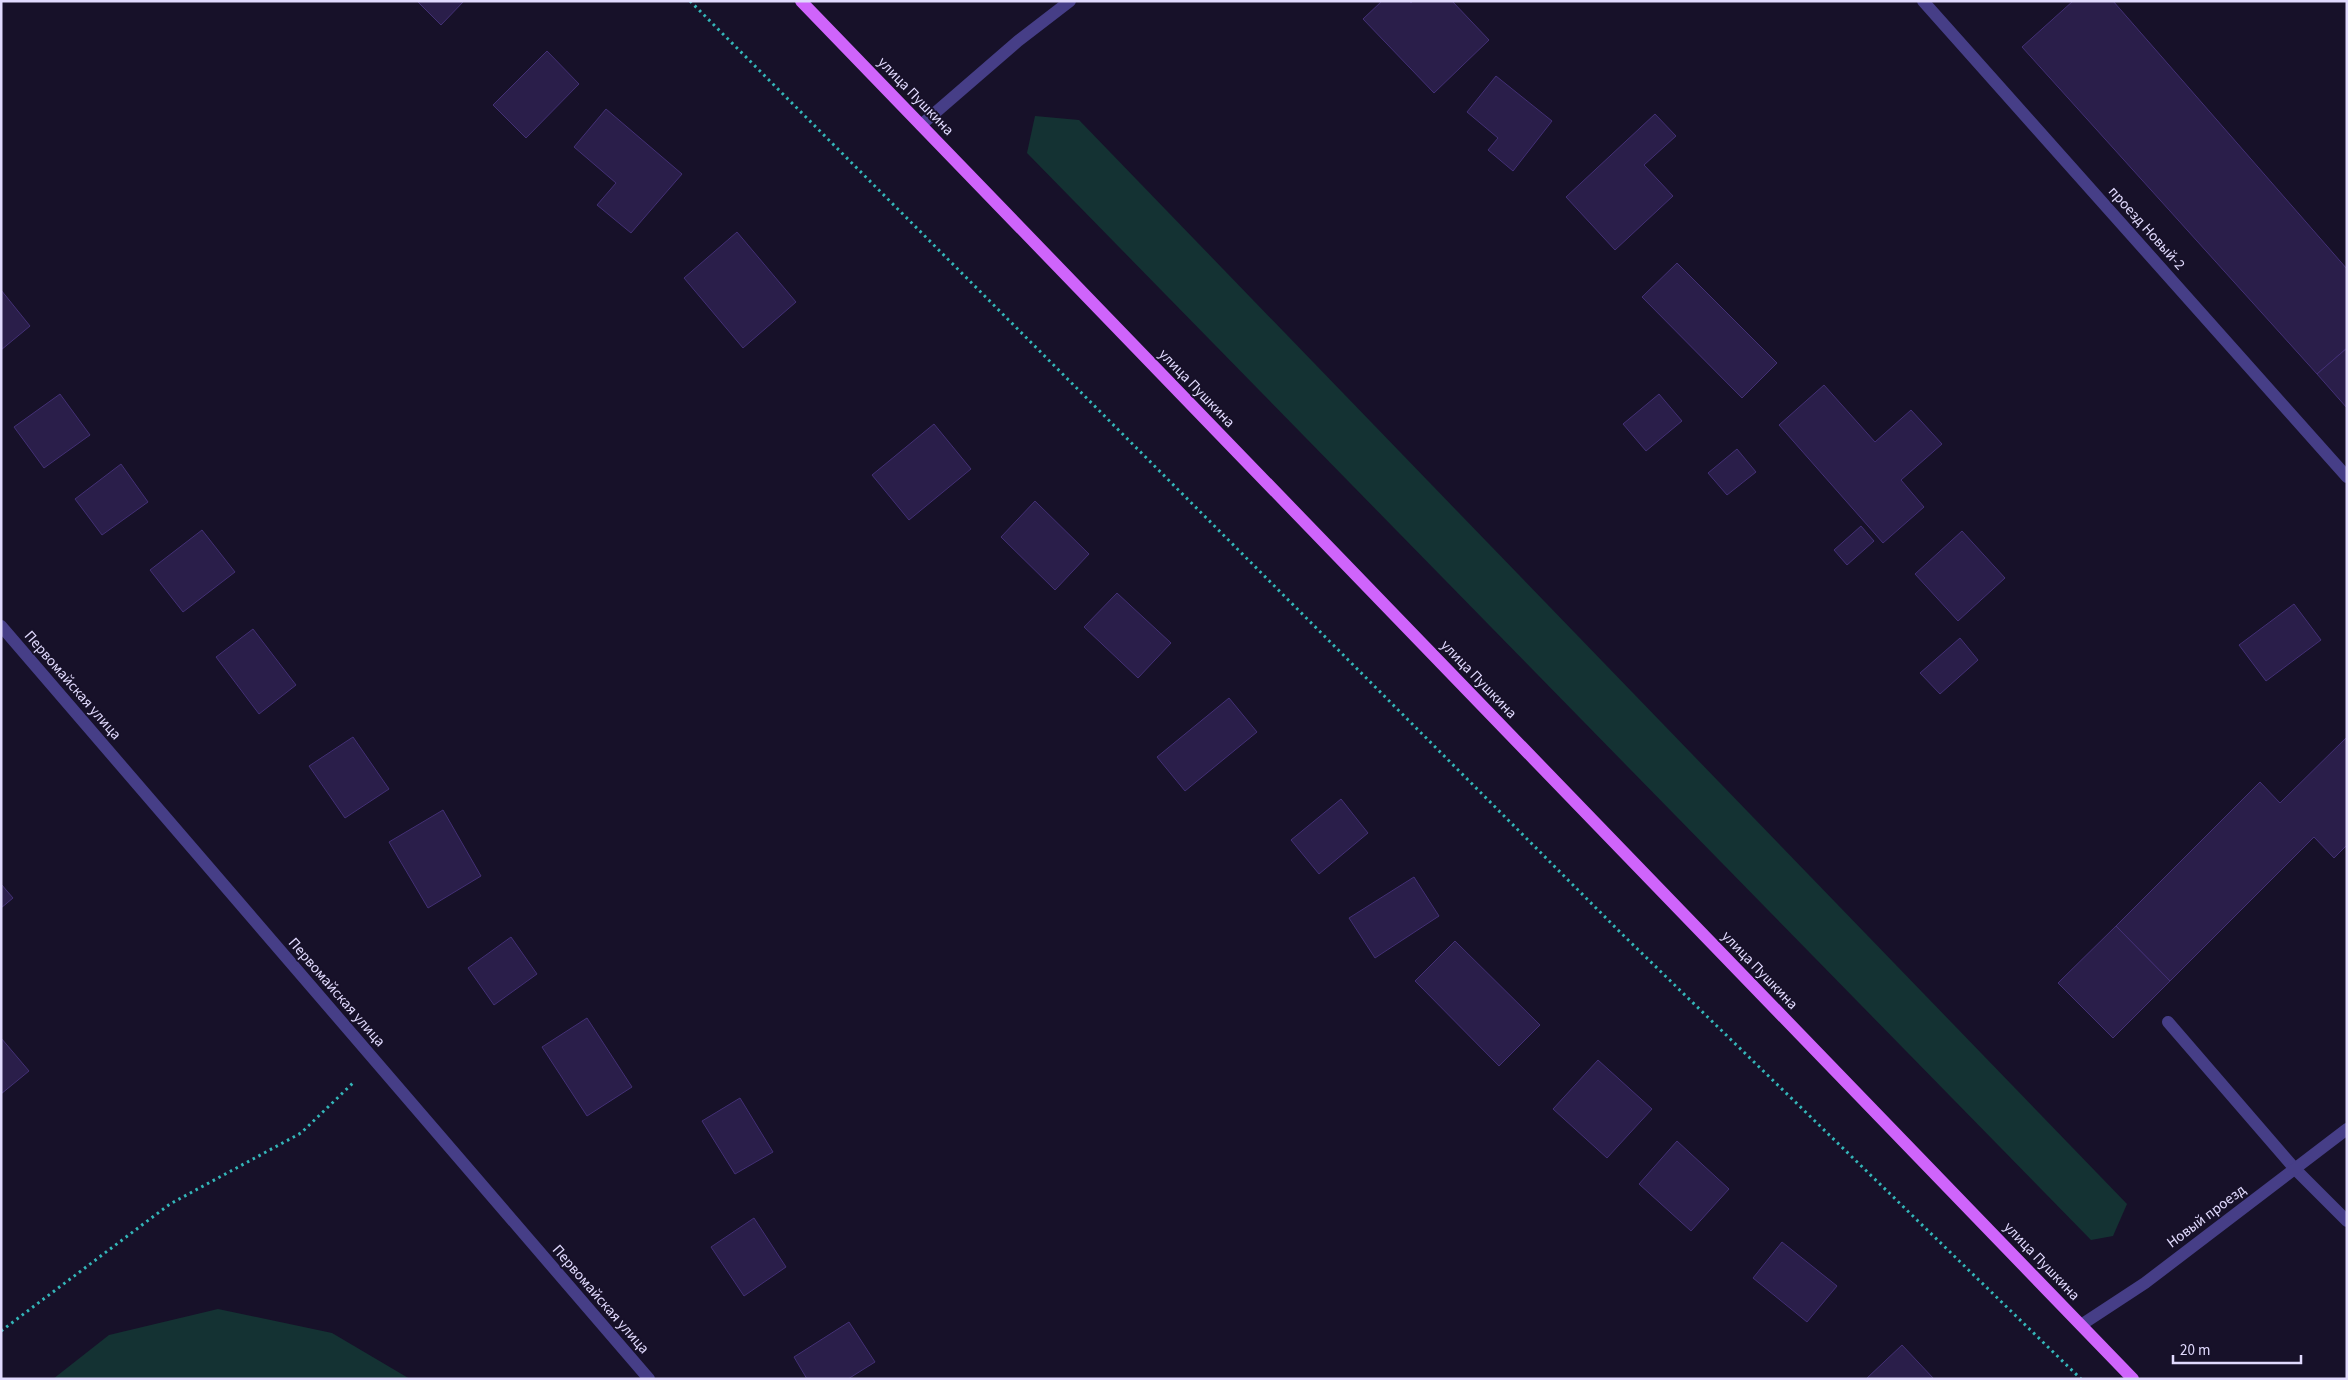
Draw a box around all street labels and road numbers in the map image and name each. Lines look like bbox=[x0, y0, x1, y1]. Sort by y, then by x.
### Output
street label: улица Пушкина bbox=[873, 52, 959, 140]
street label: проезд Новый-2 bbox=[2103, 182, 2190, 275]
street label: улица Пушкина bbox=[1154, 344, 1240, 432]
street label: Первомайская улица bbox=[19, 626, 126, 744]
street label: улица Пушкина bbox=[1436, 635, 1522, 723]
street label: улица Пушкина bbox=[1717, 926, 1803, 1014]
street label: Первомайская улица bbox=[283, 933, 390, 1051]
street label: Новый проезд bbox=[2162, 1180, 2250, 1253]
street label: улица Пушкина bbox=[1999, 1217, 2085, 1305]
street label: Первомайская улица bbox=[547, 1240, 654, 1358]

